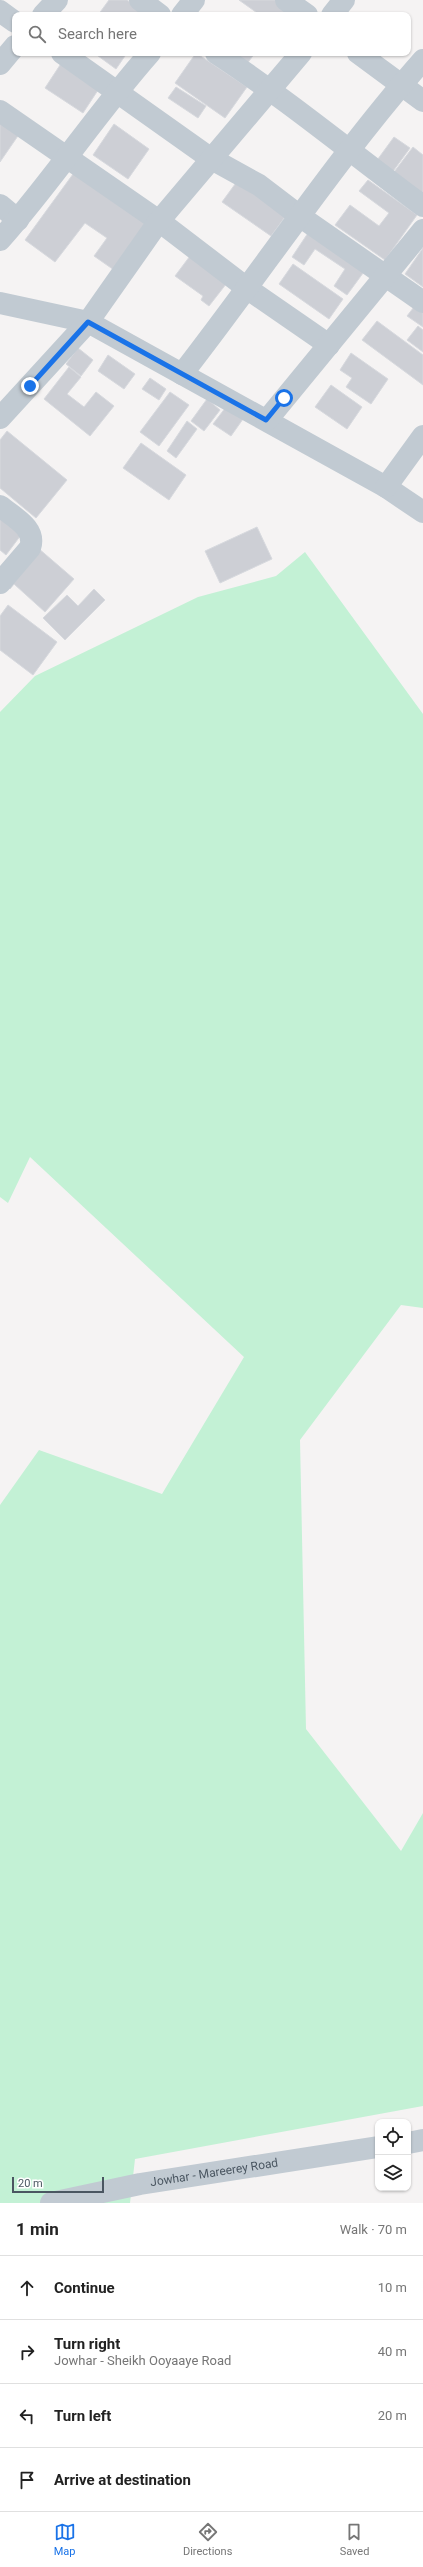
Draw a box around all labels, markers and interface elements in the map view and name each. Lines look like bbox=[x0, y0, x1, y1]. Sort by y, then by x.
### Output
search box bbox=[12, 12, 411, 56]
icon: search bbox=[26, 23, 48, 45]
text: Search here bbox=[58, 25, 137, 43]
route end bbox=[21, 377, 39, 395]
route start bbox=[275, 389, 293, 407]
map controls bbox=[375, 2119, 411, 2191]
button: locate bbox=[375, 2119, 411, 2155]
button: layers bbox=[375, 2155, 411, 2191]
street label: Jowhar - Mareerey Road bbox=[149, 2156, 279, 2189]
scale bar bbox=[12, 2175, 104, 2194]
text: 20 m bbox=[18, 2177, 43, 2190]
text: 1 min bbox=[16, 2219, 59, 2239]
text: Walk · 70 m bbox=[340, 2222, 407, 2237]
icon: ahead bbox=[16, 2277, 38, 2299]
text: Continue bbox=[54, 2279, 115, 2297]
text: 10 m bbox=[378, 2280, 407, 2295]
text: Turn right bbox=[54, 2335, 120, 2353]
icon: right bbox=[16, 2341, 38, 2363]
text: 40 m bbox=[378, 2344, 407, 2359]
text: Jowhar - Sheikh Ooyaaye Road bbox=[54, 2353, 231, 2368]
icon: left bbox=[16, 2405, 38, 2427]
text: Turn left bbox=[54, 2407, 111, 2425]
text: 20 m bbox=[378, 2408, 407, 2423]
icon: arrive bbox=[16, 2469, 38, 2491]
text: Arrive at destination bbox=[54, 2471, 191, 2489]
tab: Map bbox=[54, 2521, 76, 2558]
tab: Directions bbox=[183, 2521, 232, 2558]
tab: Saved bbox=[340, 2521, 369, 2558]

